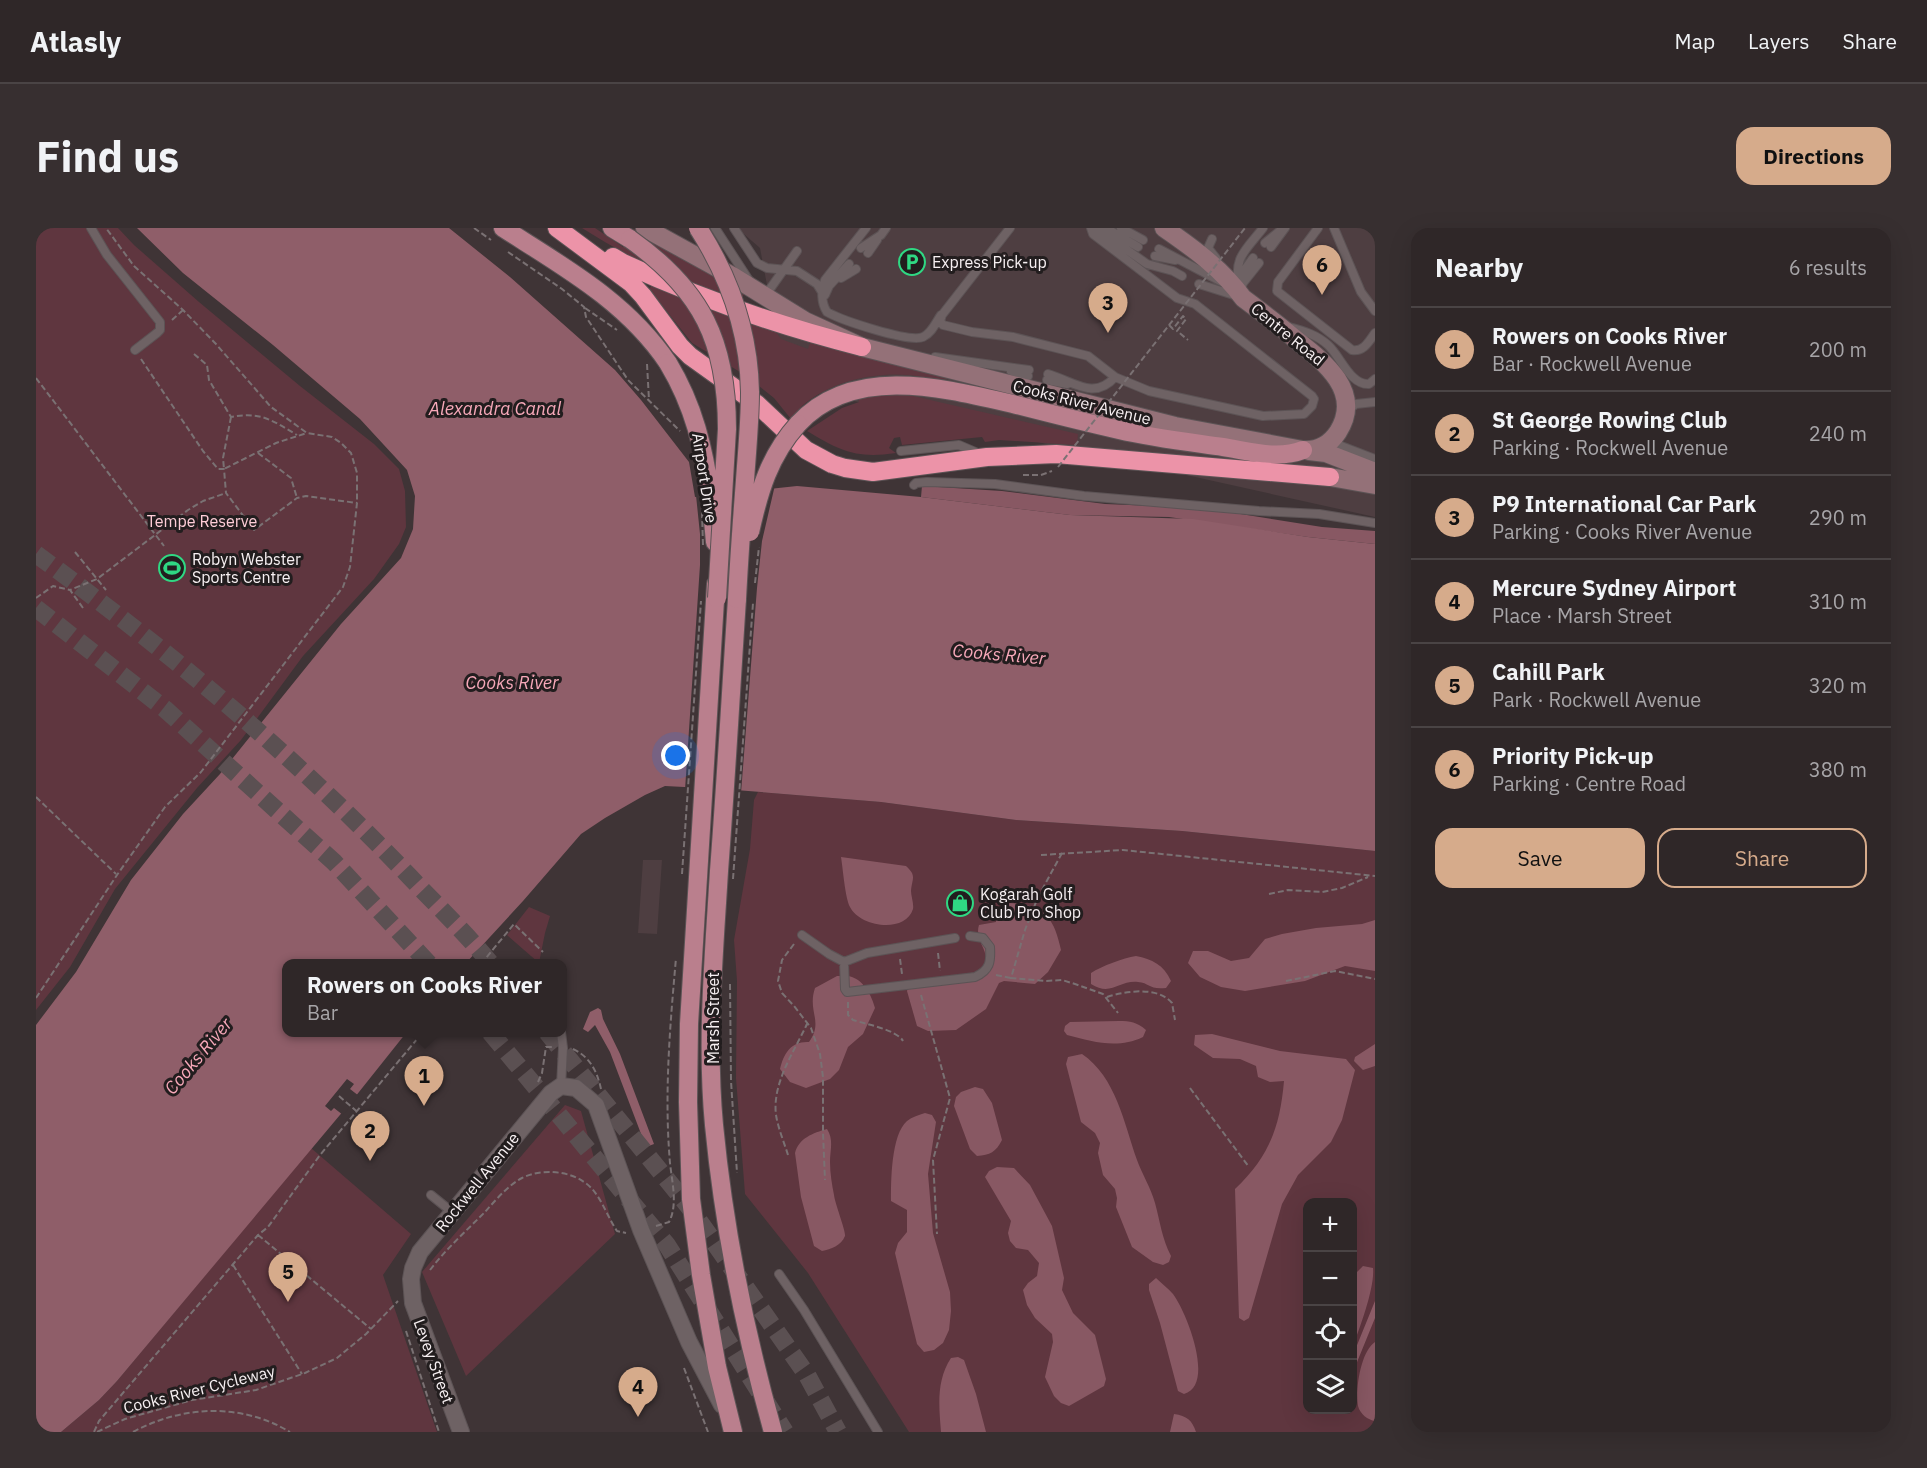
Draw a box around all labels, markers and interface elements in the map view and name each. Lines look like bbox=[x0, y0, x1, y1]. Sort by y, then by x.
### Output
text: Atlasly bbox=[30, 23, 121, 60]
text: Map bbox=[1675, 27, 1715, 55]
text: Layers bbox=[1748, 27, 1810, 55]
text: Share bbox=[1843, 27, 1897, 55]
button: Directions bbox=[1736, 127, 1891, 185]
text: Find us bbox=[36, 129, 179, 184]
pin: 6 bbox=[1302, 245, 1342, 295]
parking icon: Express Pick-up bbox=[897, 247, 927, 277]
text: Nearby bbox=[1435, 250, 1523, 284]
place label: Express Pick-up bbox=[932, 252, 1047, 272]
text: 6 results bbox=[1789, 254, 1867, 281]
pin: 3 bbox=[1088, 284, 1128, 333]
street label: Centre Road bbox=[1247, 298, 1329, 370]
text: Rowers on Cooks River bbox=[1492, 321, 1727, 350]
text: 1 bbox=[1449, 336, 1461, 363]
text: 200 m bbox=[1809, 336, 1867, 363]
text: Bar · Rockwell Avenue bbox=[1492, 350, 1692, 377]
street label: Cooks River Avenue bbox=[1011, 375, 1153, 429]
water label: Alexandra Canal bbox=[428, 397, 562, 420]
text: St George Rowing Club bbox=[1492, 405, 1727, 434]
text: 2 bbox=[1449, 420, 1461, 447]
text: 240 m bbox=[1809, 420, 1867, 447]
street label: Airport Drive bbox=[688, 432, 722, 525]
text: Parking · Rockwell Avenue bbox=[1492, 434, 1728, 461]
text: P9 International Car Park bbox=[1492, 489, 1756, 518]
text: 3 bbox=[1449, 504, 1461, 531]
text: 290 m bbox=[1809, 504, 1867, 531]
park label: Tempe Reserve bbox=[147, 511, 258, 531]
text: Parking · Cooks River Avenue bbox=[1492, 518, 1752, 545]
place label: Robyn Webster Sports Centre bbox=[192, 549, 301, 587]
sports icon: Robyn Webster Sports Centre bbox=[157, 553, 187, 583]
text: Mercure Sydney Airport bbox=[1492, 573, 1736, 602]
text: 4 bbox=[1449, 588, 1461, 615]
text: 310 m bbox=[1809, 588, 1867, 615]
text: Place · Marsh Street bbox=[1492, 602, 1672, 629]
water label: Cooks River bbox=[952, 638, 1047, 670]
text: Cahill Park bbox=[1492, 657, 1605, 686]
water label: Cooks River bbox=[465, 671, 559, 694]
text: 5 bbox=[1449, 672, 1461, 699]
text: 320 m bbox=[1809, 672, 1867, 699]
text: Park · Rockwell Avenue bbox=[1492, 686, 1701, 713]
your location bbox=[661, 741, 690, 770]
text: Priority Pick-up bbox=[1492, 741, 1654, 770]
text: 6 bbox=[1449, 756, 1461, 783]
text: 380 m bbox=[1809, 756, 1867, 783]
text: Parking · Centre Road bbox=[1492, 770, 1686, 797]
button: Save bbox=[1435, 828, 1645, 888]
button: Share bbox=[1657, 828, 1867, 888]
place label: Kogarah Golf Club Pro Shop bbox=[980, 884, 1081, 922]
shop icon: Kogarah Golf Club Pro Shop bbox=[945, 888, 975, 918]
popup bbox=[282, 959, 567, 1037]
text: Rowers on Cooks River bbox=[307, 970, 542, 999]
street label: Marsh Street bbox=[703, 972, 723, 1064]
text: Bar bbox=[307, 999, 338, 1026]
water label: Cooks River bbox=[159, 1013, 237, 1099]
pin: 1 bbox=[404, 1056, 444, 1106]
pin: 2 bbox=[350, 1112, 390, 1161]
street label: Rockwell Avenue bbox=[431, 1128, 523, 1236]
map controls bbox=[1303, 1198, 1357, 1414]
button: + bbox=[1303, 1198, 1357, 1252]
pin: 5 bbox=[268, 1252, 308, 1302]
button: − bbox=[1303, 1252, 1357, 1306]
button: locate bbox=[1303, 1306, 1357, 1360]
street label: Levey Street bbox=[409, 1316, 459, 1406]
street label: Cooks River Cycleway bbox=[121, 1360, 277, 1418]
button: layers bbox=[1303, 1360, 1357, 1414]
pin: 4 bbox=[618, 1368, 658, 1417]

